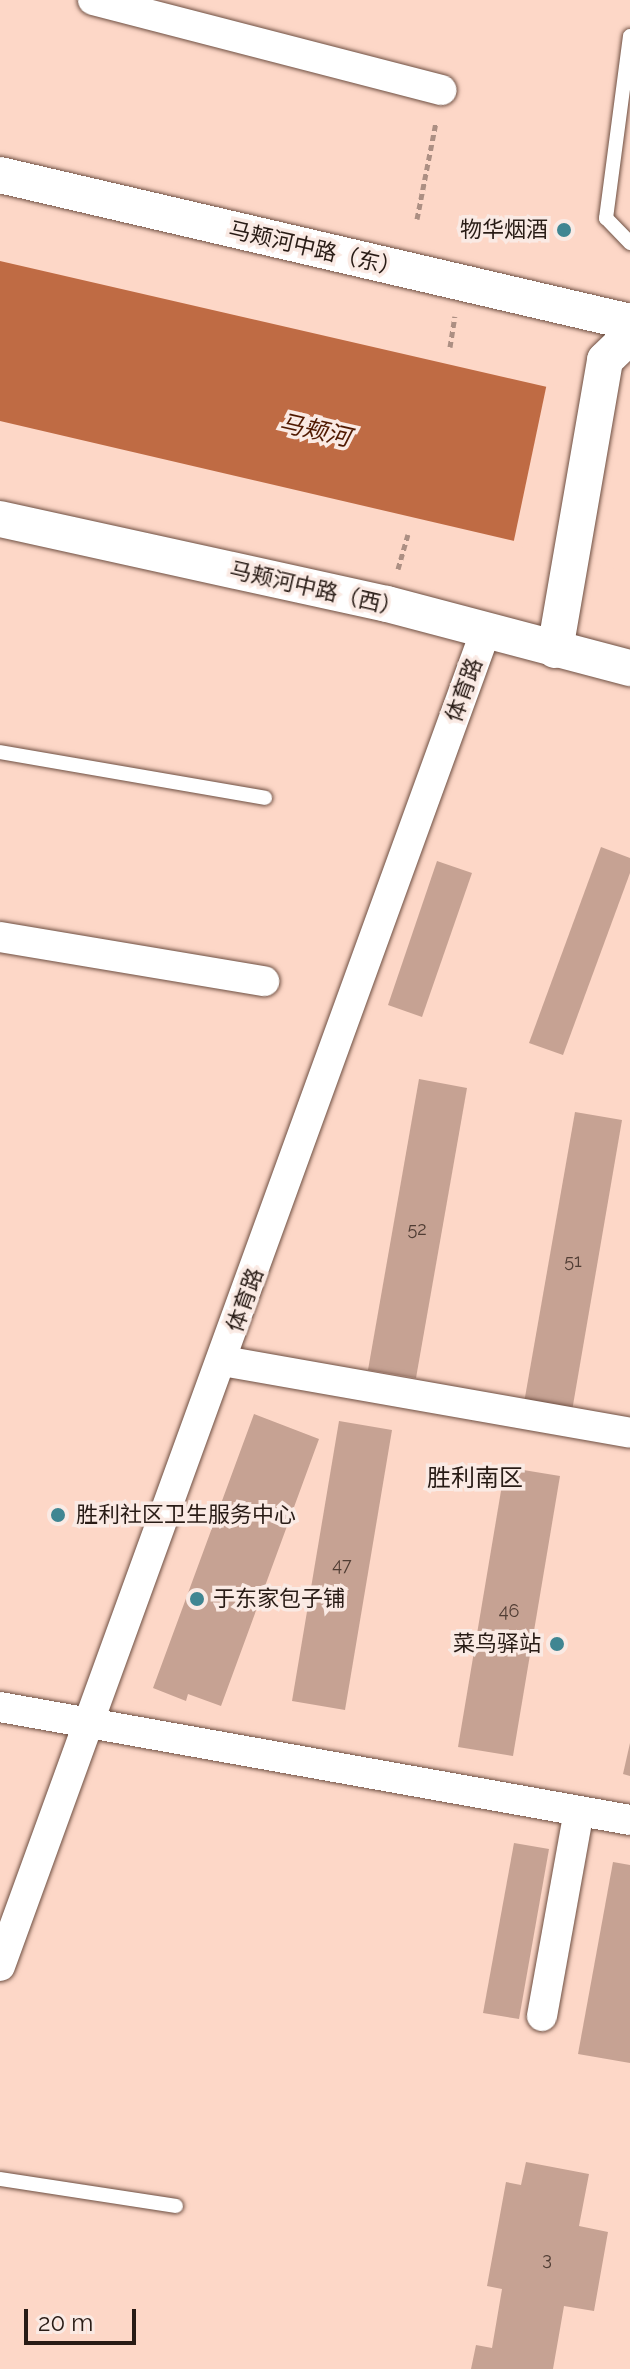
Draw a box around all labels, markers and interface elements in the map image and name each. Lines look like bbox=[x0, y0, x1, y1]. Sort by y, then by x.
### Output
street label: 马颊河中路（东） bbox=[226, 216, 404, 282]
place label: 物华烟酒 bbox=[460, 217, 548, 243]
marker: 物华烟酒 bbox=[555, 221, 573, 239]
water label: 马颊河 bbox=[277, 408, 353, 452]
street label: 马颊河中路（西） bbox=[227, 556, 405, 622]
street label: 体育路 bbox=[440, 654, 488, 726]
house number: 52 bbox=[407, 1218, 427, 1240]
house number: 51 bbox=[564, 1250, 582, 1272]
street label: 体育路 bbox=[221, 1264, 269, 1336]
district label: 胜利南区 bbox=[427, 1464, 523, 1492]
place label: 胜利社区卫生服务中心 bbox=[76, 1502, 296, 1528]
marker: 胜利社区卫生服务中心 bbox=[47, 1504, 69, 1526]
house number: 47 bbox=[332, 1554, 352, 1576]
place label: 于东家包子铺 bbox=[213, 1586, 345, 1612]
marker: 于东家包子铺 bbox=[188, 1590, 206, 1608]
house number: 46 bbox=[499, 1600, 519, 1622]
place label: 菜鸟驿站 bbox=[453, 1631, 541, 1657]
marker: 菜鸟驿站 bbox=[548, 1635, 566, 1653]
house number: 3 bbox=[542, 2248, 552, 2270]
scale bar bbox=[28, 2293, 140, 2343]
text: 20 m bbox=[38, 2308, 93, 2337]

